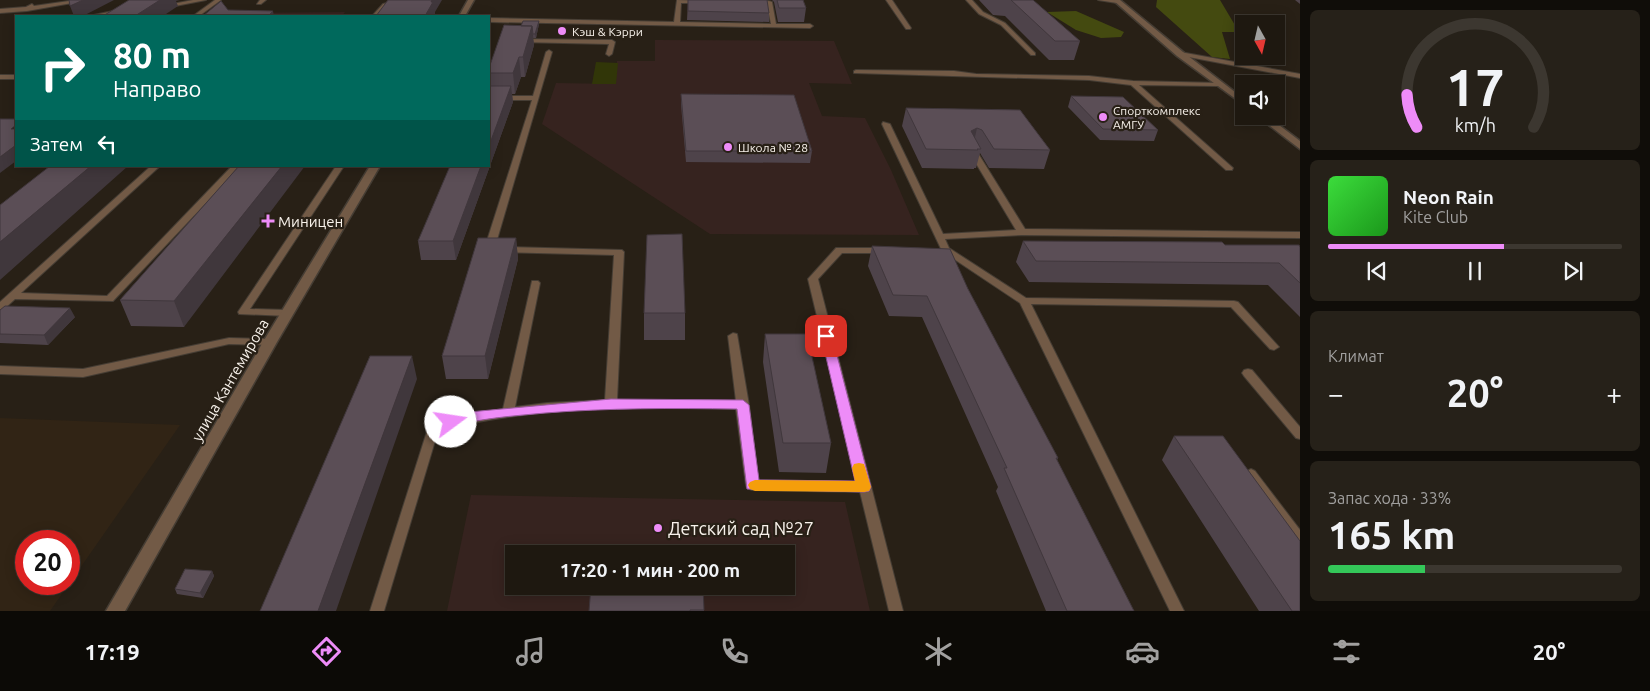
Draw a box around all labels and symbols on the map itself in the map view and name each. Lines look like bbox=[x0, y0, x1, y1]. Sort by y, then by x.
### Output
north arrow bbox=[1235, 15, 1285, 65]
marker: Кэш & Кэрри bbox=[556, 25, 568, 37]
place label: Кэш & Кэрри bbox=[572, 25, 643, 38]
place label: Спорткомплекс АМГУ bbox=[1113, 104, 1201, 131]
marker: Спорткомплекс АМГУ bbox=[1097, 111, 1109, 123]
marker: Школа № 28 bbox=[722, 141, 734, 153]
place label: Школа № 28 bbox=[738, 141, 808, 154]
place label: Миницен bbox=[278, 213, 343, 230]
marker: Миницен bbox=[262, 215, 274, 227]
pin bbox=[805, 315, 847, 357]
street label: улица Кантемирова bbox=[188, 316, 272, 444]
position arrow bbox=[424, 395, 476, 447]
place label: Детский сад №27 bbox=[668, 518, 814, 538]
marker: Детский сад №27 bbox=[652, 522, 664, 534]
speed limit sign: 20 bbox=[15, 530, 80, 595]

